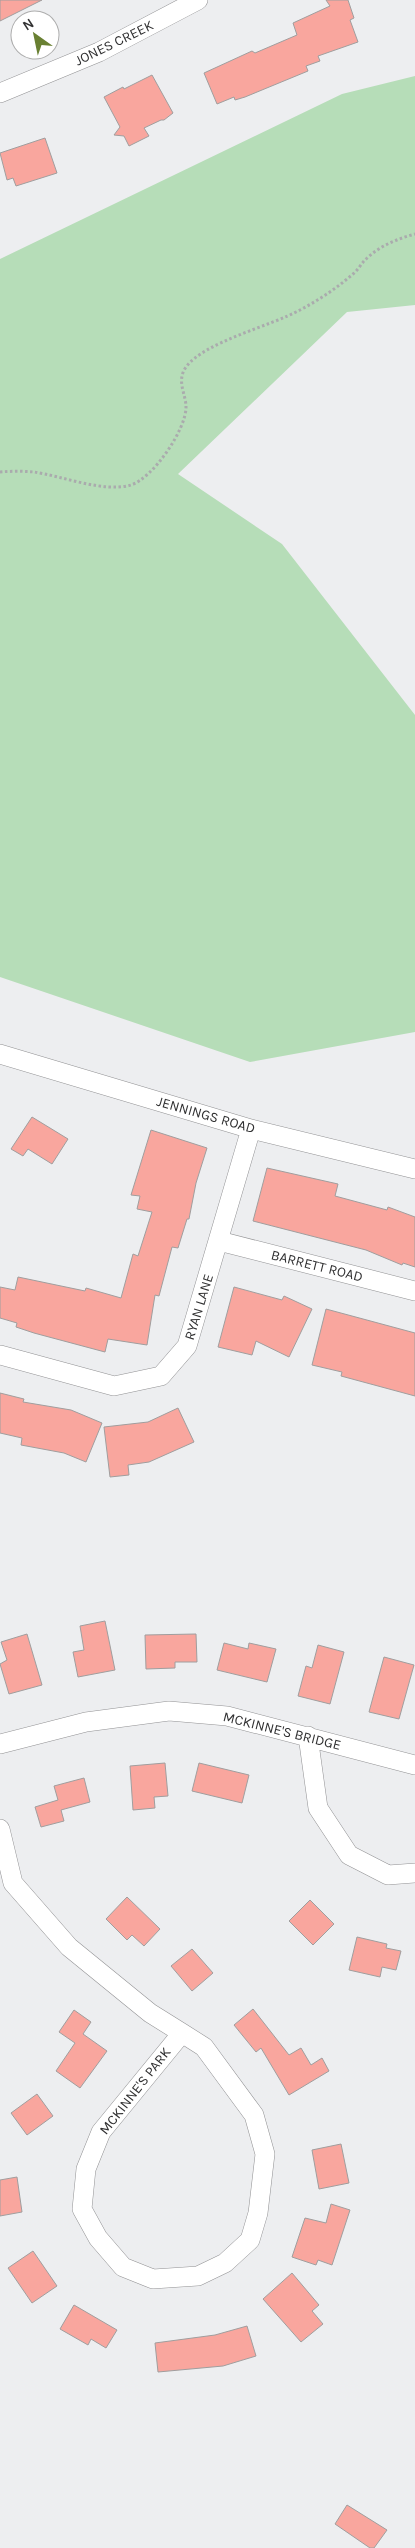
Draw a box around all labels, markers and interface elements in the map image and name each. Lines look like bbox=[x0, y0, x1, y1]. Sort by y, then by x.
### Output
north arrow bbox=[10, 10, 60, 60]
text: N bbox=[19, 15, 37, 34]
street label: JONES CREEK bbox=[72, 16, 157, 69]
street label: JENNINGS ROAD bbox=[155, 1093, 257, 1137]
street label: BARRETT ROAD bbox=[269, 1246, 365, 1286]
street label: RYAN LANE bbox=[181, 1272, 217, 1342]
street label: MCKINNE'S BRIDGE bbox=[221, 1708, 343, 1754]
street label: MCKINNE'S PARK bbox=[96, 2044, 175, 2138]

